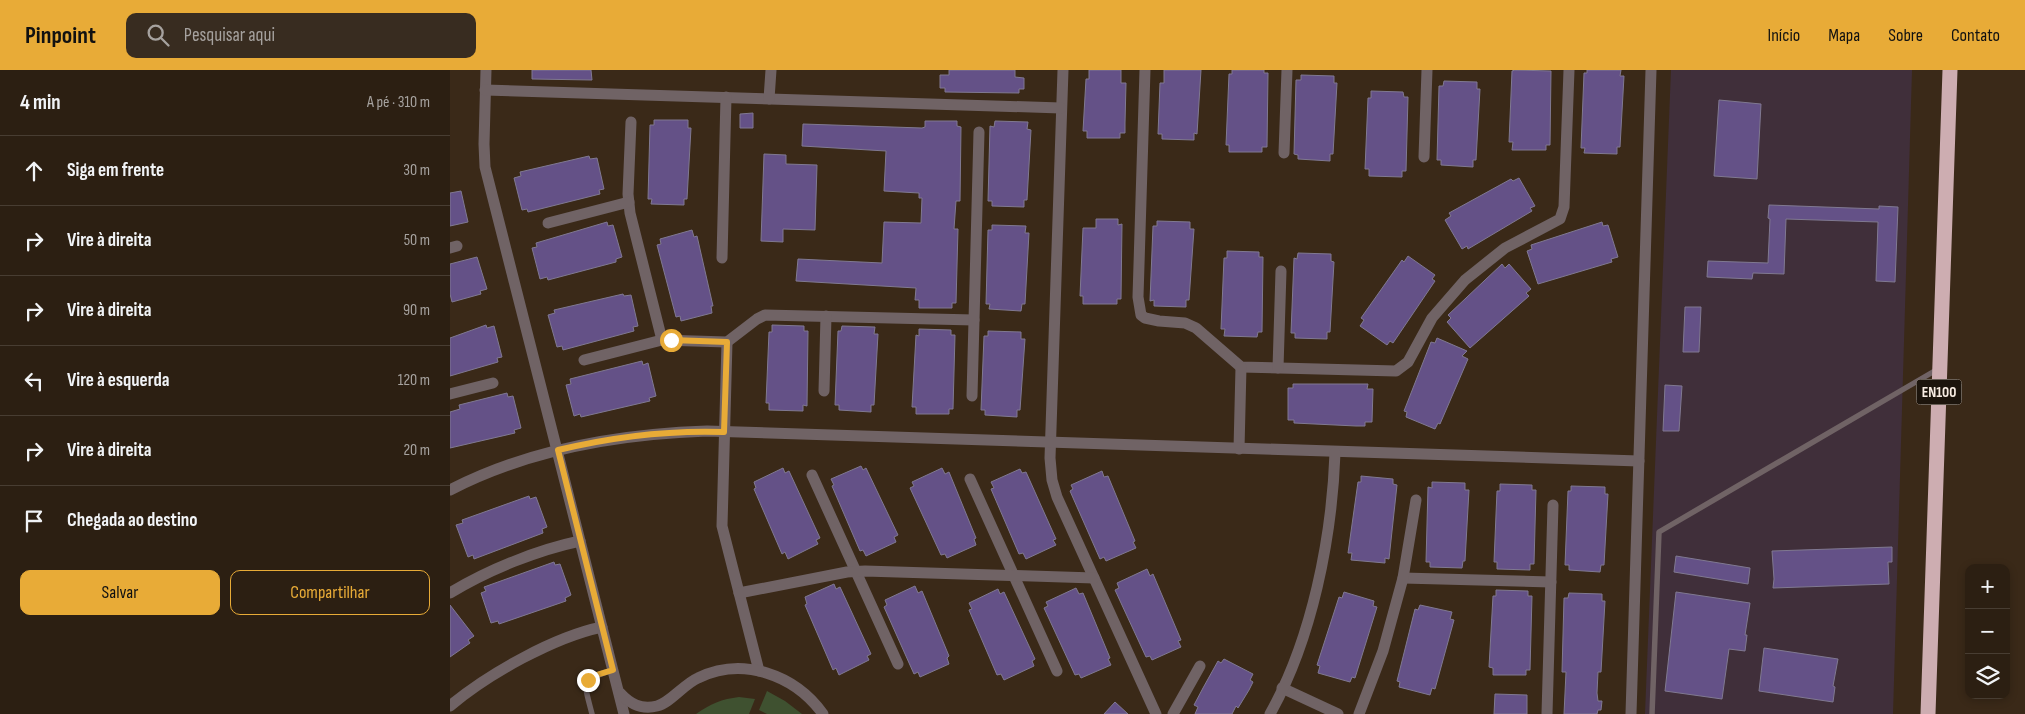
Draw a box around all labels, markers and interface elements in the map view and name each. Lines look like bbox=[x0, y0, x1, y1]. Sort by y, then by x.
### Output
search box bbox=[126, 13, 476, 58]
text: Pinpoint bbox=[25, 21, 96, 50]
icon: search bbox=[144, 21, 172, 49]
text: Pesquisar aqui bbox=[184, 24, 275, 47]
text: Início bbox=[1768, 25, 1800, 46]
text: Mapa bbox=[1828, 25, 1860, 46]
text: Sobre bbox=[1888, 25, 1923, 46]
text: Contato bbox=[1951, 25, 2000, 46]
text: 4 min bbox=[20, 90, 61, 115]
text: A pé · 310 m bbox=[367, 93, 430, 112]
icon: ahead bbox=[20, 157, 48, 185]
text: Siga em frente bbox=[67, 159, 164, 182]
text: 30 m bbox=[403, 161, 430, 180]
icon: right bbox=[20, 227, 48, 255]
text: Vire à direita bbox=[67, 229, 151, 252]
text: 50 m bbox=[404, 231, 430, 250]
icon: right bbox=[20, 297, 48, 325]
text: Vire à direita bbox=[67, 299, 151, 322]
text: 90 m bbox=[403, 301, 430, 320]
route start bbox=[660, 329, 683, 352]
icon: left bbox=[20, 367, 48, 395]
text: Vire à esquerda bbox=[67, 369, 169, 392]
text: 120 m bbox=[398, 371, 430, 390]
road number: EN100 bbox=[1916, 380, 1962, 404]
icon: right bbox=[20, 437, 48, 465]
text: Vire à direita bbox=[67, 439, 151, 462]
text: 20 m bbox=[403, 441, 430, 460]
icon: arrive bbox=[20, 507, 48, 535]
text: Chegada ao destino bbox=[67, 509, 197, 532]
map controls bbox=[1965, 564, 2010, 699]
button: + bbox=[1965, 564, 2010, 609]
button: Salvar bbox=[20, 570, 220, 615]
button: Compartilhar bbox=[230, 570, 430, 615]
button: − bbox=[1965, 609, 2010, 654]
button: layers bbox=[1965, 654, 2010, 699]
route end bbox=[577, 669, 600, 692]

